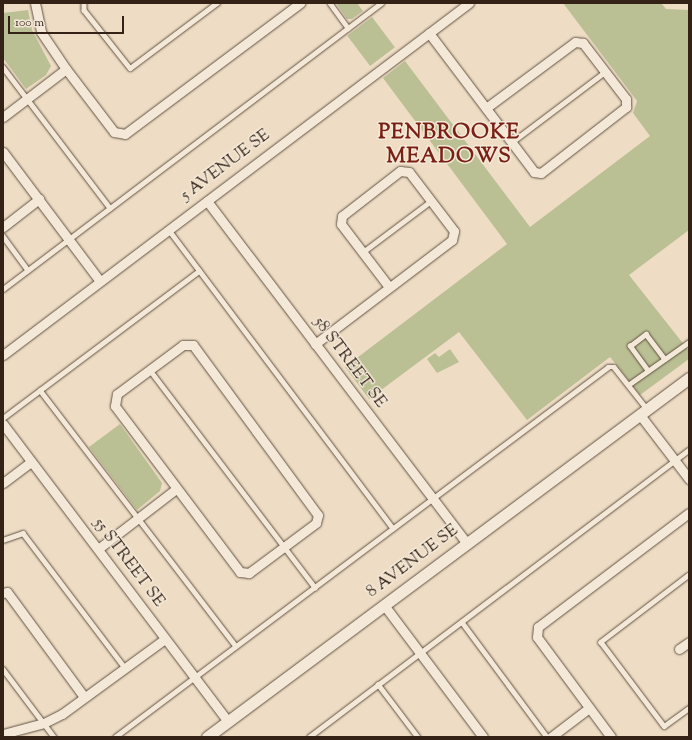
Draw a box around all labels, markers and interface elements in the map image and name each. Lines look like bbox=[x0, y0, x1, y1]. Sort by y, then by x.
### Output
scale bar bbox=[10, 8, 126, 34]
text: 100 m bbox=[15, 14, 44, 32]
district label: PENBROOKE MEADOWS bbox=[378, 120, 520, 170]
street label: 5 AVENUE SE bbox=[177, 126, 275, 206]
street label: 58 STREET SE bbox=[308, 313, 390, 413]
street label: 55 STREET SE bbox=[88, 514, 168, 612]
street label: 8 AVENUE SE bbox=[363, 521, 463, 603]

